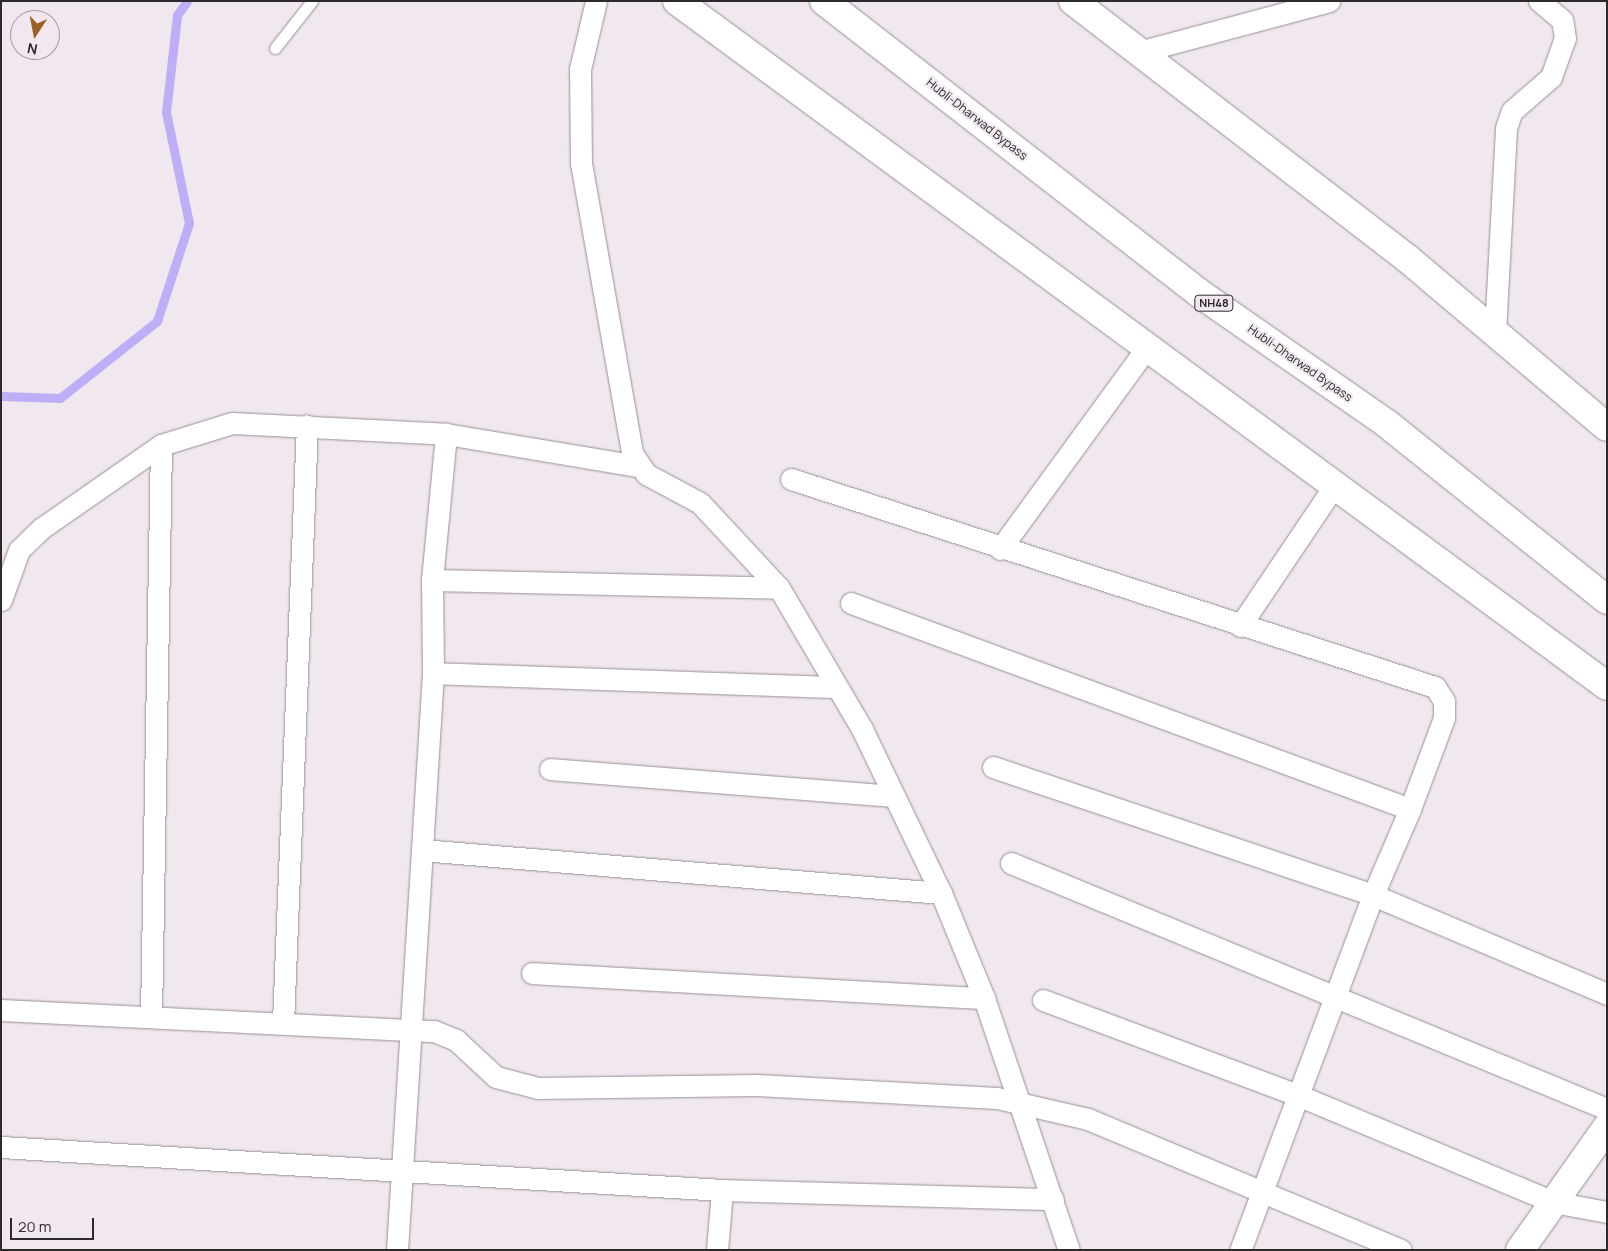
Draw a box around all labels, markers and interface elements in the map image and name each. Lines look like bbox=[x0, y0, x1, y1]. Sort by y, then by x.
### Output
north arrow bbox=[10, 10, 60, 60]
text: N bbox=[25, 39, 39, 60]
street label: Hubli-Dharwad Bypass bbox=[924, 75, 1030, 163]
road number: NH48 bbox=[1194, 294, 1234, 312]
street label: Hubli-Dharwad Bypass bbox=[1245, 321, 1355, 405]
scale bar bbox=[12, 1208, 96, 1240]
text: 20 m bbox=[18, 1216, 51, 1237]

